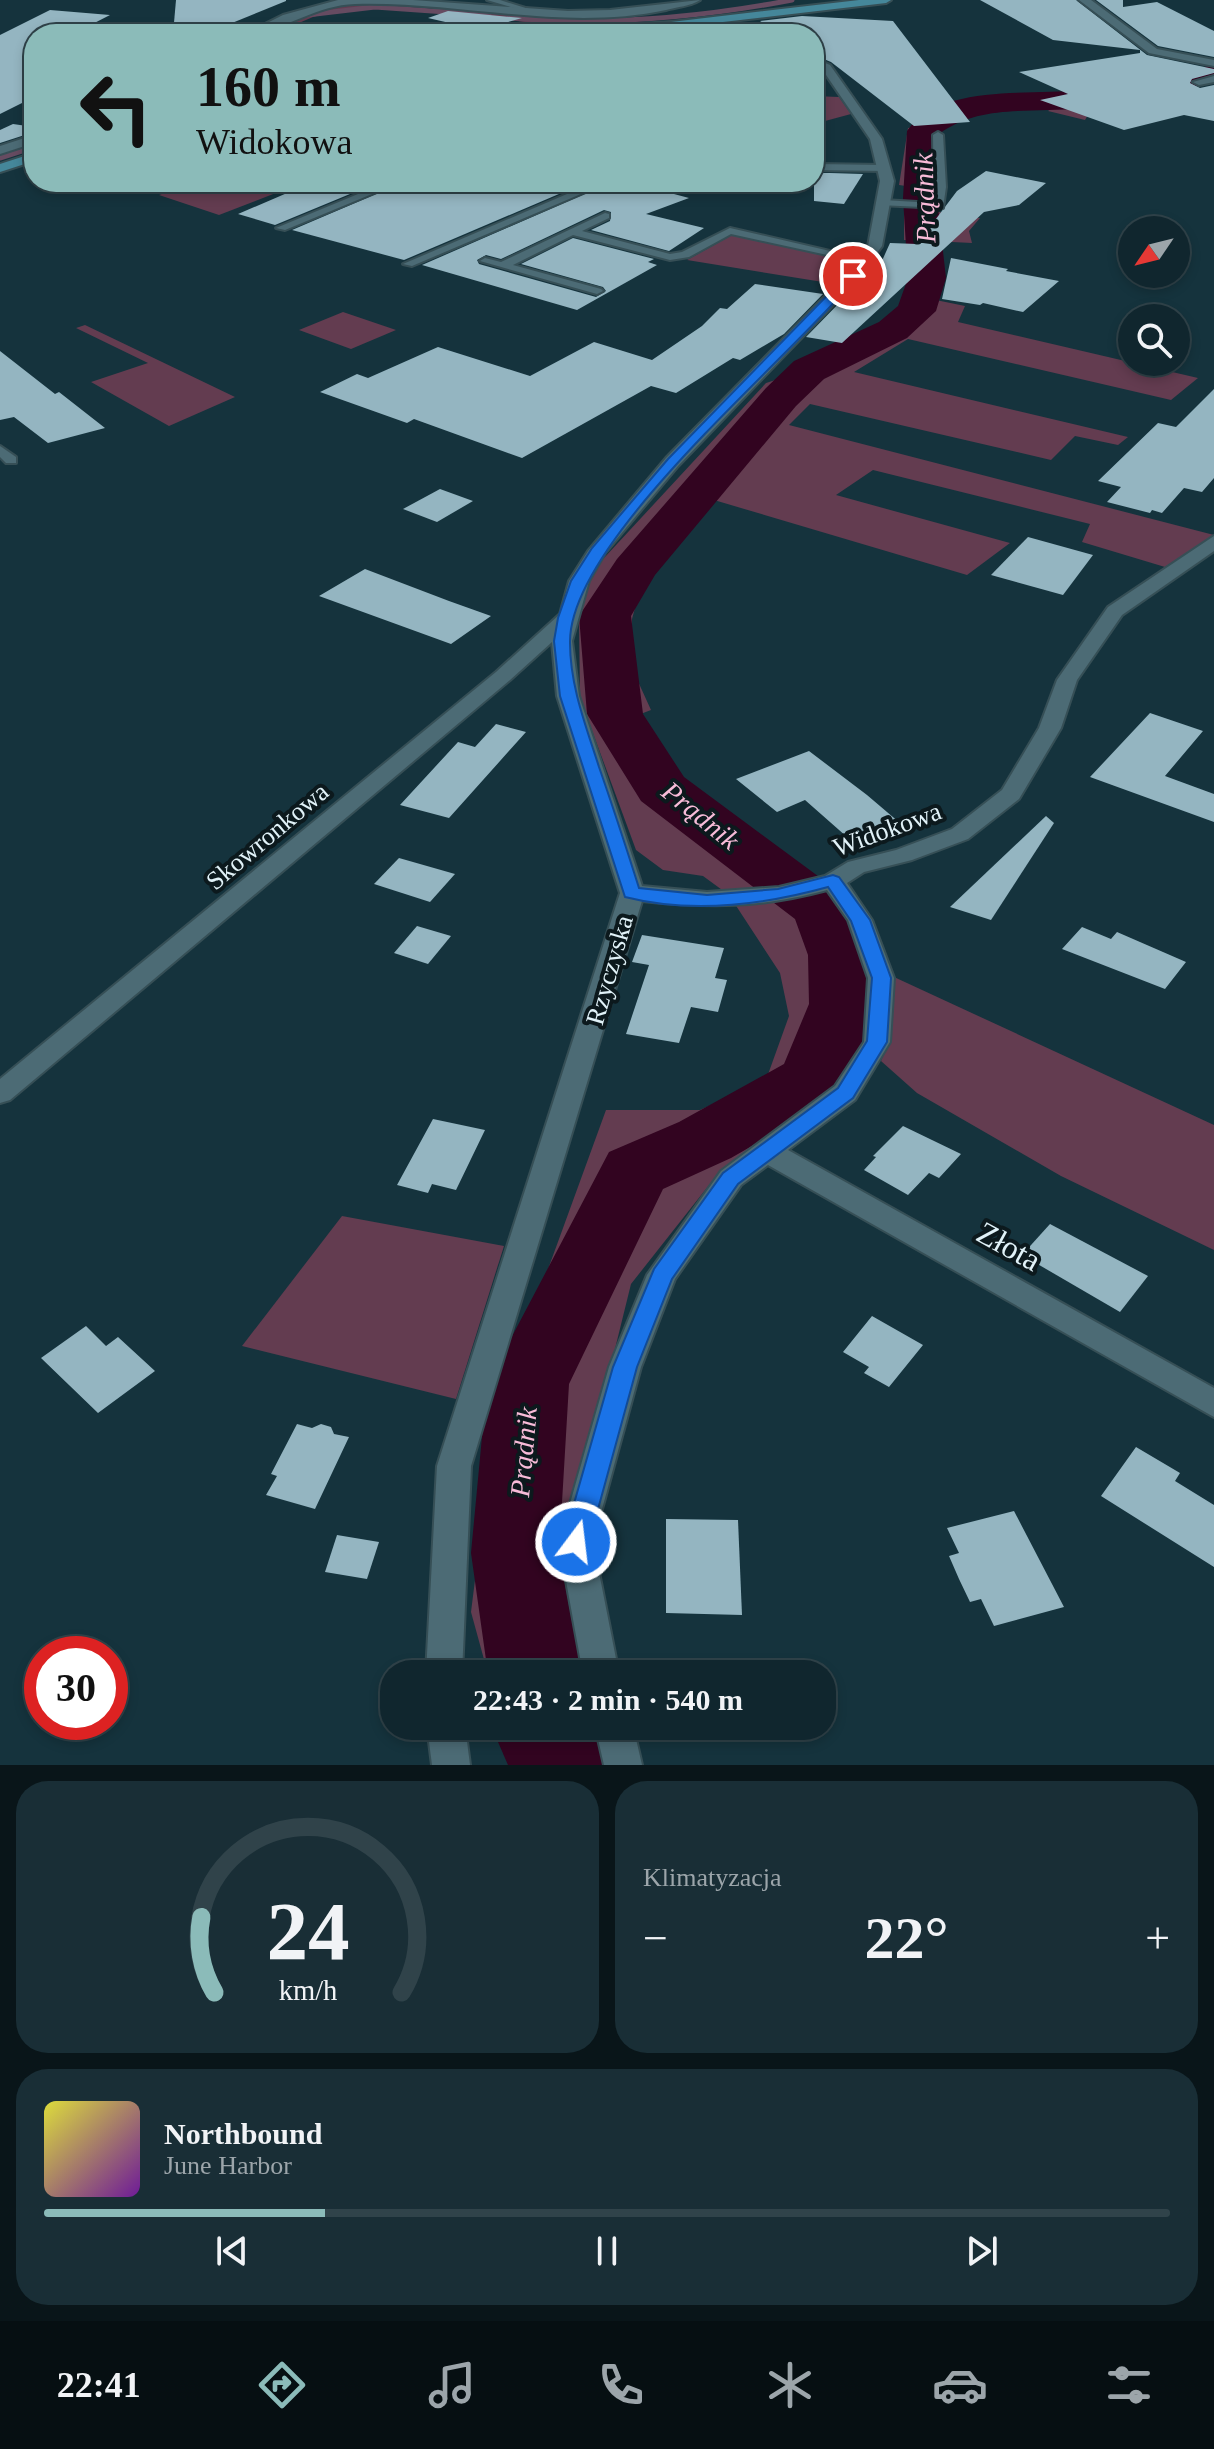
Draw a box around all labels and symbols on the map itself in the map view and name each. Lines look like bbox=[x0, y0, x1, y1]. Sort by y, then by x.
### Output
water label: Prądnik bbox=[907, 152, 942, 245]
north arrow bbox=[1118, 216, 1190, 288]
pin bbox=[819, 242, 887, 310]
water label: Prądnik bbox=[655, 774, 746, 856]
street label: Skowronkowa bbox=[200, 777, 335, 896]
street label: Widokowa bbox=[829, 796, 946, 862]
street label: Rzyczyska bbox=[580, 912, 639, 1028]
street label: Złota bbox=[971, 1214, 1047, 1278]
water label: Prądnik bbox=[504, 1405, 543, 1499]
position arrow bbox=[534, 1500, 618, 1584]
speed limit sign: 30 bbox=[24, 1636, 128, 1740]

